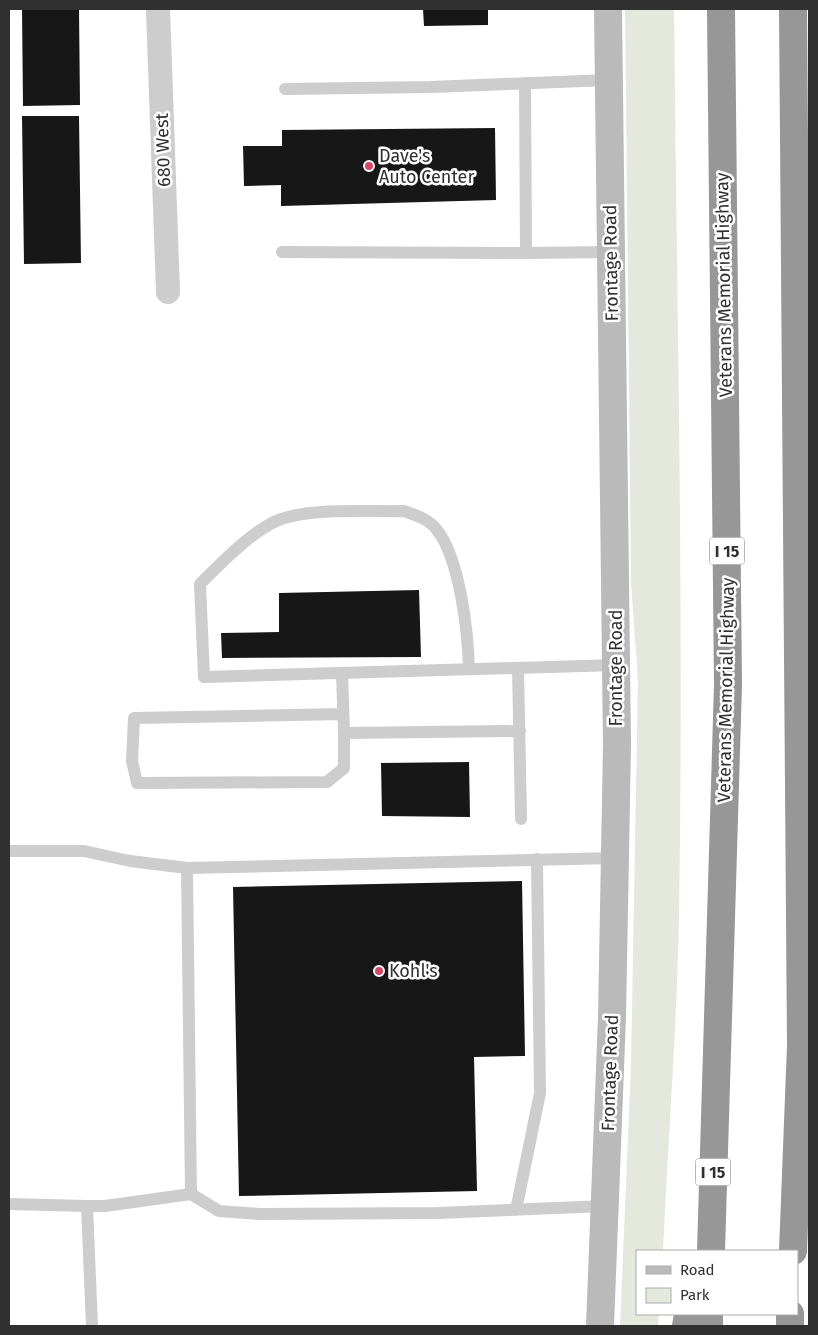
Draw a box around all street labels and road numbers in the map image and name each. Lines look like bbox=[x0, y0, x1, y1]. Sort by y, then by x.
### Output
street label: 680 West bbox=[151, 112, 175, 187]
street label: Veterans Memorial Highway bbox=[711, 172, 737, 398]
street label: Frontage Road bbox=[599, 204, 623, 322]
road number: I 15 bbox=[710, 538, 744, 564]
street label: Veterans Memorial Highway bbox=[713, 577, 739, 803]
street label: Frontage Road bbox=[605, 610, 627, 726]
street label: Frontage Road bbox=[597, 1014, 623, 1132]
road number: I 15 bbox=[696, 1158, 730, 1186]

